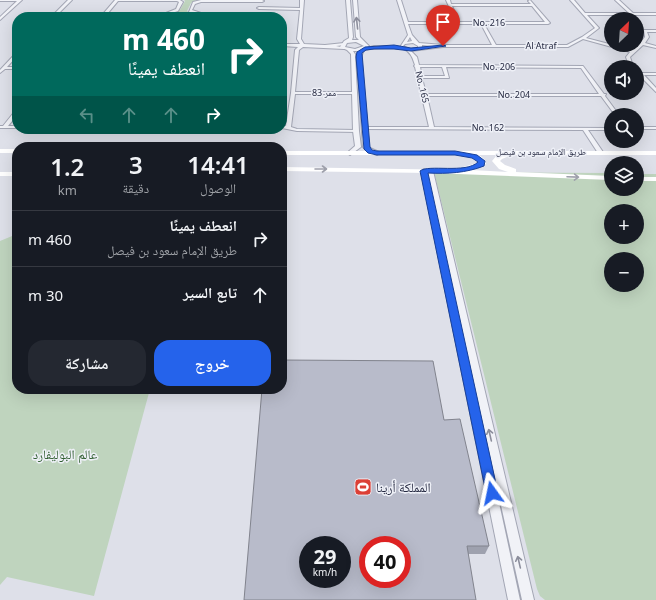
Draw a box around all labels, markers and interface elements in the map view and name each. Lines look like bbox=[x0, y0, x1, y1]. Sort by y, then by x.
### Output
pin bbox=[426, 5, 460, 46]
icon: arrive bbox=[432, 11, 454, 33]
north arrow bbox=[604, 12, 644, 52]
map controls bbox=[604, 12, 644, 292]
street label: No. 216 bbox=[473, 16, 505, 29]
one-way arrow bbox=[353, 17, 361, 30]
text: 460 m bbox=[122, 20, 205, 58]
icon: right bbox=[219, 28, 271, 80]
street label: Al Atraf bbox=[525, 39, 557, 52]
text: انعطف يمينًا bbox=[128, 56, 205, 80]
street label: No. 206 bbox=[483, 60, 515, 73]
button: sound bbox=[604, 60, 644, 100]
street label: No. 165 bbox=[412, 70, 433, 104]
street label: ممر 83 bbox=[312, 86, 336, 99]
street label: No. 204 bbox=[498, 88, 530, 101]
icon: left bbox=[76, 104, 98, 126]
icon: ahead bbox=[118, 104, 140, 126]
icon: ahead bbox=[160, 104, 182, 126]
icon: right bbox=[202, 104, 224, 126]
button: search bbox=[604, 108, 644, 148]
street label: No. 162 bbox=[472, 121, 504, 134]
street label: طريق الإمام سعود بن فيصل bbox=[496, 145, 586, 159]
text: 3 bbox=[129, 148, 143, 181]
text: 14:41 bbox=[187, 148, 249, 181]
text: 1.2 bbox=[50, 150, 84, 183]
button: layers bbox=[604, 156, 644, 196]
one-way arrow bbox=[314, 165, 327, 173]
one-way arrow bbox=[566, 173, 579, 181]
text: دقيقة bbox=[123, 179, 149, 197]
text: الوصول bbox=[200, 179, 236, 197]
text: km bbox=[58, 181, 77, 199]
button: + bbox=[604, 204, 644, 244]
text: انعطف يمينًا bbox=[169, 215, 237, 235]
icon: right bbox=[249, 228, 271, 250]
text: 460 m bbox=[28, 229, 72, 249]
text: طريق الإمام سعود بن فيصل bbox=[107, 241, 237, 259]
button: − bbox=[604, 252, 644, 292]
text: تابع السير bbox=[183, 282, 237, 302]
icon: ahead bbox=[249, 284, 271, 306]
text: 30 m bbox=[28, 285, 63, 305]
button: مشاركة bbox=[28, 340, 146, 386]
button: خروج bbox=[154, 340, 271, 386]
one-way arrow bbox=[485, 429, 493, 442]
park label: عالم البوليفارد bbox=[33, 445, 98, 463]
position arrow bbox=[471, 472, 513, 514]
sports icon: المملكة أرينا bbox=[353, 477, 373, 497]
place label: المملكة أرينا bbox=[376, 478, 431, 496]
speed limit sign: 40 bbox=[359, 536, 411, 588]
text: 29 bbox=[314, 543, 336, 570]
one-way arrow bbox=[514, 556, 522, 569]
text: km/h bbox=[313, 565, 337, 579]

